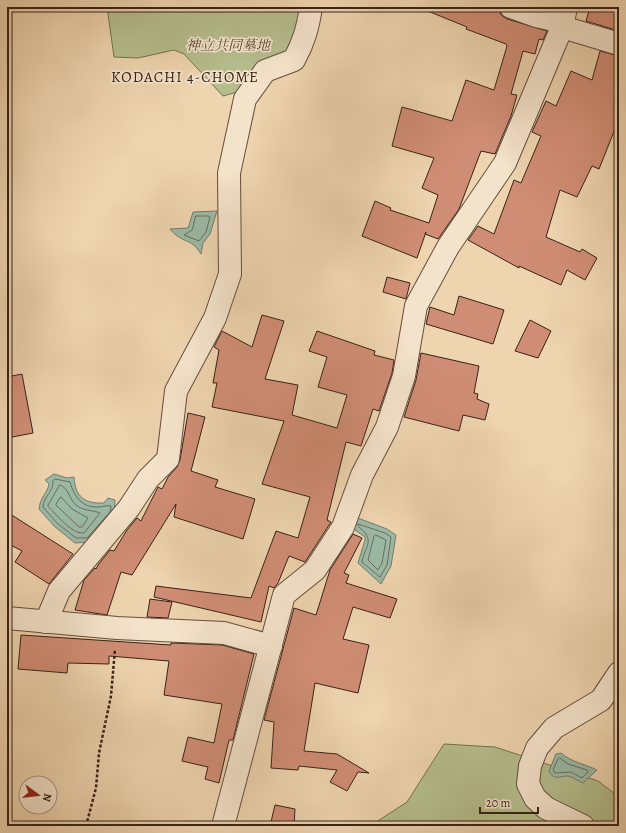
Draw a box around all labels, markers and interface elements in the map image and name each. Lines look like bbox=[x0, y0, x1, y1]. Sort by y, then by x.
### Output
park label: 神立共同墓地 bbox=[186, 36, 272, 55]
district label: KODACHI 4-CHOME bbox=[111, 67, 259, 87]
north arrow bbox=[18, 775, 58, 815]
scale bar bbox=[480, 789, 538, 815]
text: N bbox=[39, 792, 55, 803]
text: 20 m bbox=[486, 795, 510, 811]

